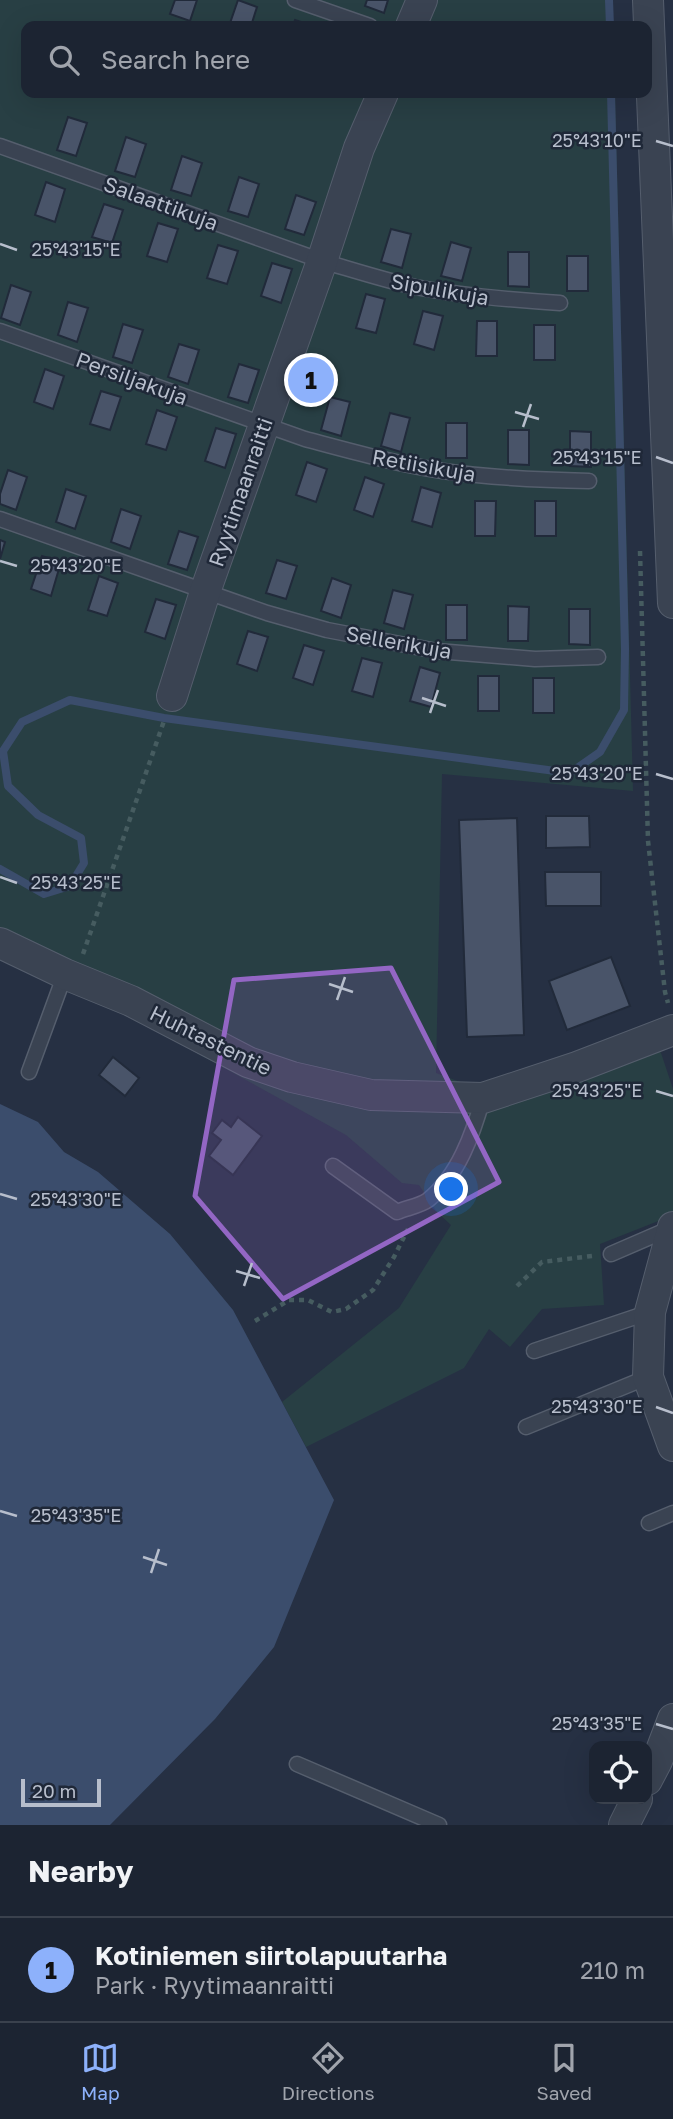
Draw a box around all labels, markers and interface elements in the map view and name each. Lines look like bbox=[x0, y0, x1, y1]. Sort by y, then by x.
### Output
search box bbox=[21, 21, 652, 98]
icon: search bbox=[45, 41, 83, 79]
text: Search here bbox=[101, 44, 250, 75]
text: 25°43'10"E bbox=[552, 129, 642, 151]
street label: Salaattikuja bbox=[100, 170, 222, 236]
text: 25°43'15"E bbox=[32, 238, 120, 260]
street label: Sipulikuja bbox=[389, 268, 491, 310]
street label: Persiljakuja bbox=[73, 346, 191, 410]
pin: 1 bbox=[288, 354, 334, 406]
street label: Ryytimaanraitti bbox=[202, 414, 278, 570]
street label: Retiisikuja bbox=[370, 443, 478, 487]
text: 25°43'15"E bbox=[553, 446, 641, 468]
text: 25°43'20"E bbox=[30, 554, 122, 576]
street label: Sellerikuja bbox=[344, 620, 454, 664]
text: 25°43'20"E bbox=[551, 762, 643, 784]
text: 25°43'25"E bbox=[31, 871, 121, 893]
street label: Huhtastentie bbox=[146, 999, 276, 1081]
text: 25°43'25"E bbox=[552, 1079, 642, 1101]
your location bbox=[434, 1172, 468, 1206]
text: 25°43'30"E bbox=[30, 1188, 122, 1210]
text: 25°43'30"E bbox=[551, 1395, 643, 1417]
text: 25°43'35"E bbox=[31, 1504, 121, 1526]
text: 25°43'35"E bbox=[552, 1712, 642, 1734]
map controls bbox=[589, 1741, 652, 1804]
button: locate bbox=[589, 1741, 652, 1804]
scale bar bbox=[21, 1776, 102, 1808]
text: 20 m bbox=[32, 1779, 76, 1802]
text: Nearby bbox=[28, 1853, 133, 1889]
text: Kotiniemen siirtolapuutarha bbox=[95, 1940, 447, 1971]
text: 1 bbox=[45, 1956, 57, 1984]
text: 210 m bbox=[580, 1956, 645, 1984]
text: Park · Ryytimaanraitti bbox=[95, 1971, 334, 1999]
tab: Map bbox=[81, 2039, 120, 2104]
tab: Directions bbox=[282, 2039, 375, 2104]
tab: Saved bbox=[537, 2039, 592, 2104]

